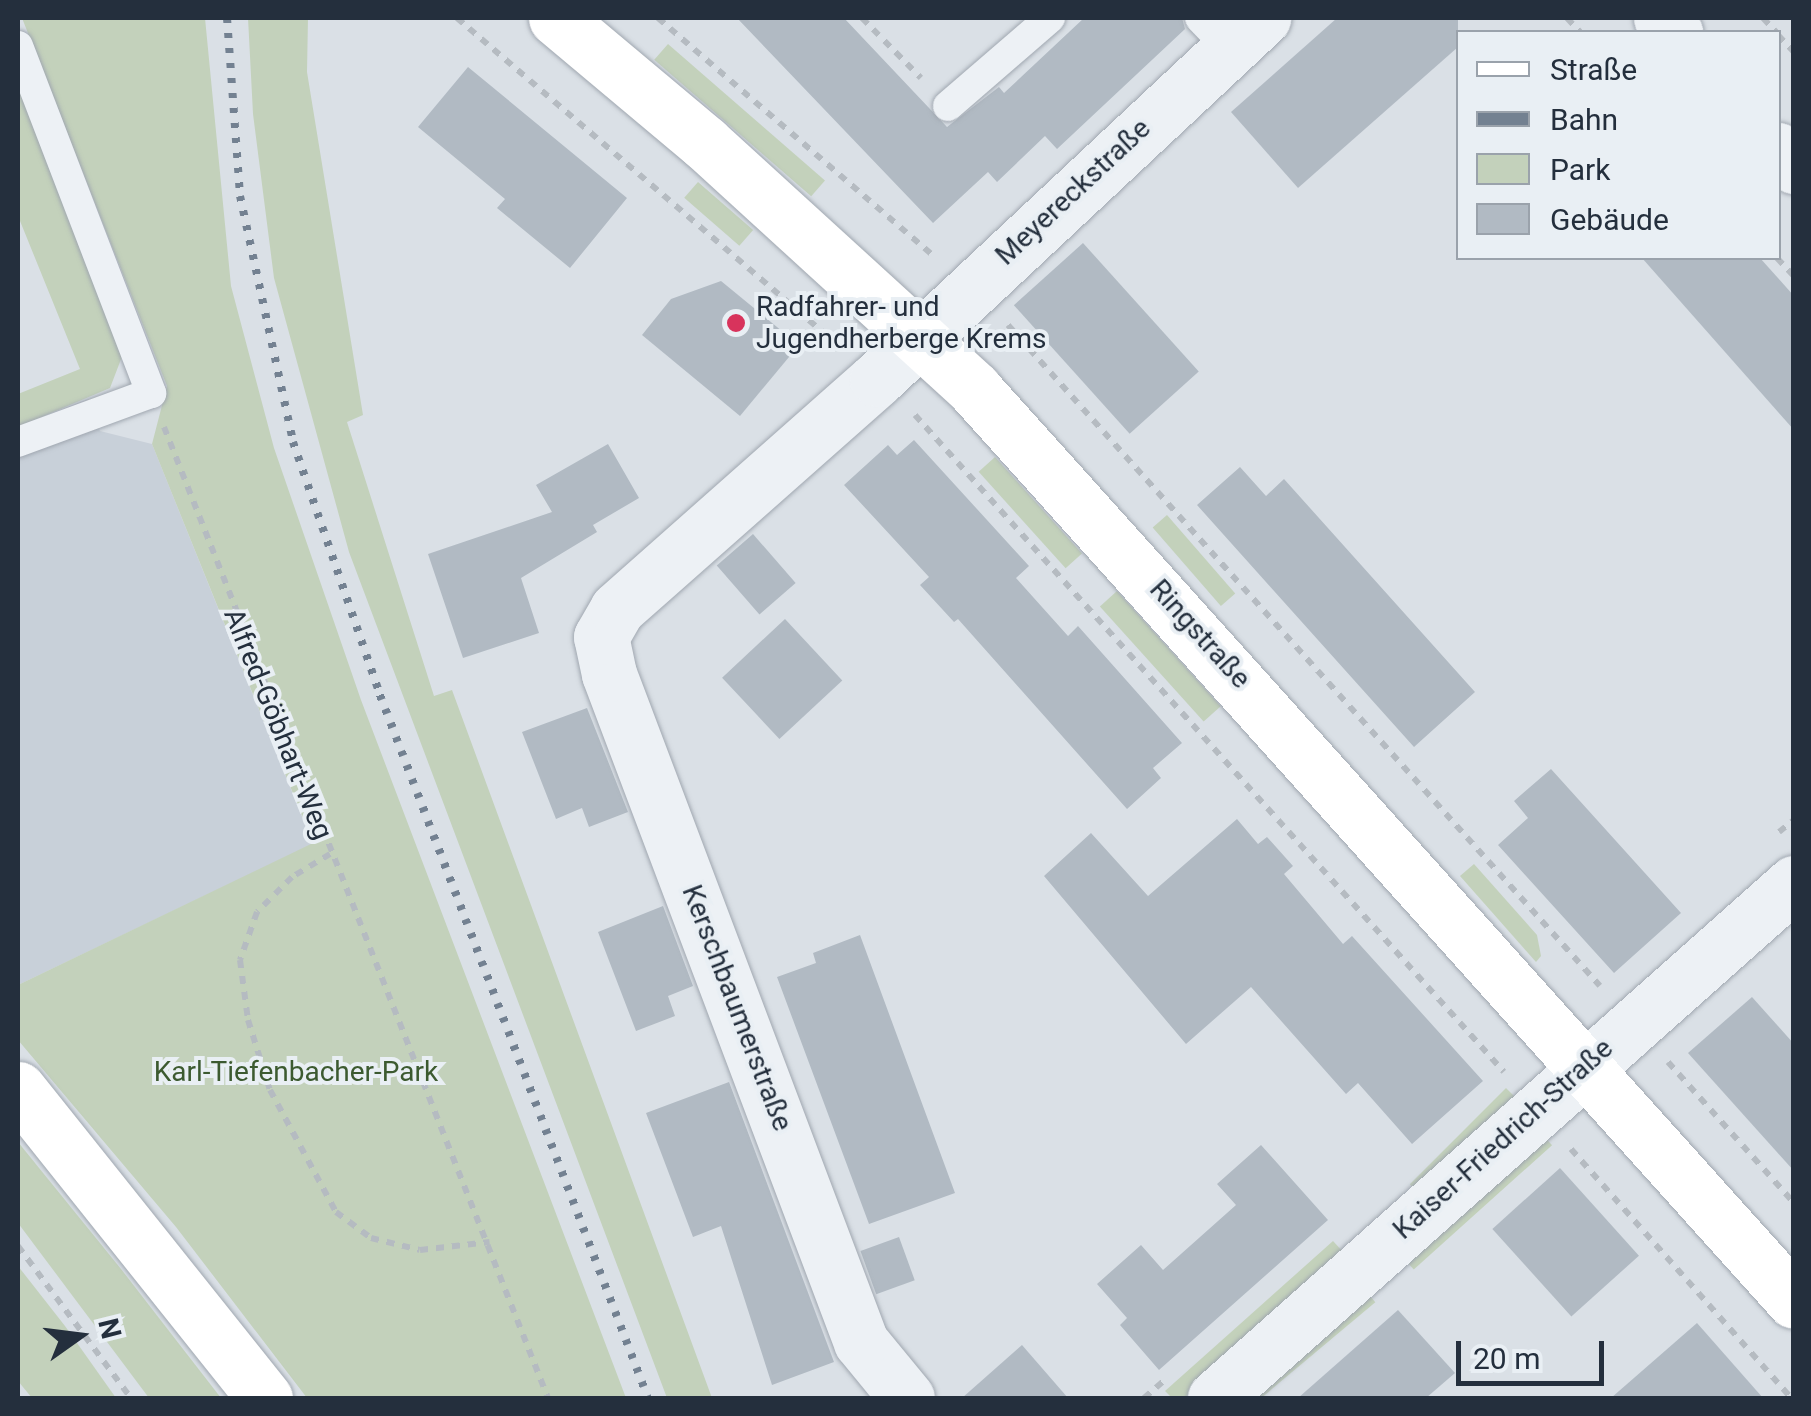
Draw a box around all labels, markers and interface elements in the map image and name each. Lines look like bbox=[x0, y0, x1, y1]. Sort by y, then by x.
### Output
legend bbox=[1456, 30, 1781, 260]
text: Straße bbox=[1550, 52, 1637, 87]
text: Bahn bbox=[1550, 102, 1618, 137]
street label: Meyereckstraße bbox=[989, 112, 1157, 272]
text: Park bbox=[1550, 152, 1610, 187]
text: Gebäude bbox=[1550, 202, 1669, 237]
place label: Radfahrer- und Jugendherberge Krems bbox=[756, 290, 1046, 356]
marker: Radfahrer- und Jugendherberge Krems bbox=[725, 312, 747, 334]
street label: Ringstraße bbox=[1143, 573, 1257, 695]
street label: Alfred-Göbhart-Weg bbox=[216, 604, 340, 844]
street label: Kerschbaumerstraße bbox=[675, 880, 799, 1136]
street label: Kaiser-Friedrich-Straße bbox=[1386, 1032, 1620, 1246]
park label: Karl-Tiefenbacher-Park bbox=[154, 1055, 438, 1089]
north arrow bbox=[30, 1286, 130, 1386]
text: N bbox=[91, 1315, 128, 1342]
scale bar bbox=[1461, 1321, 1608, 1383]
text: 20 m bbox=[1473, 1341, 1540, 1376]

